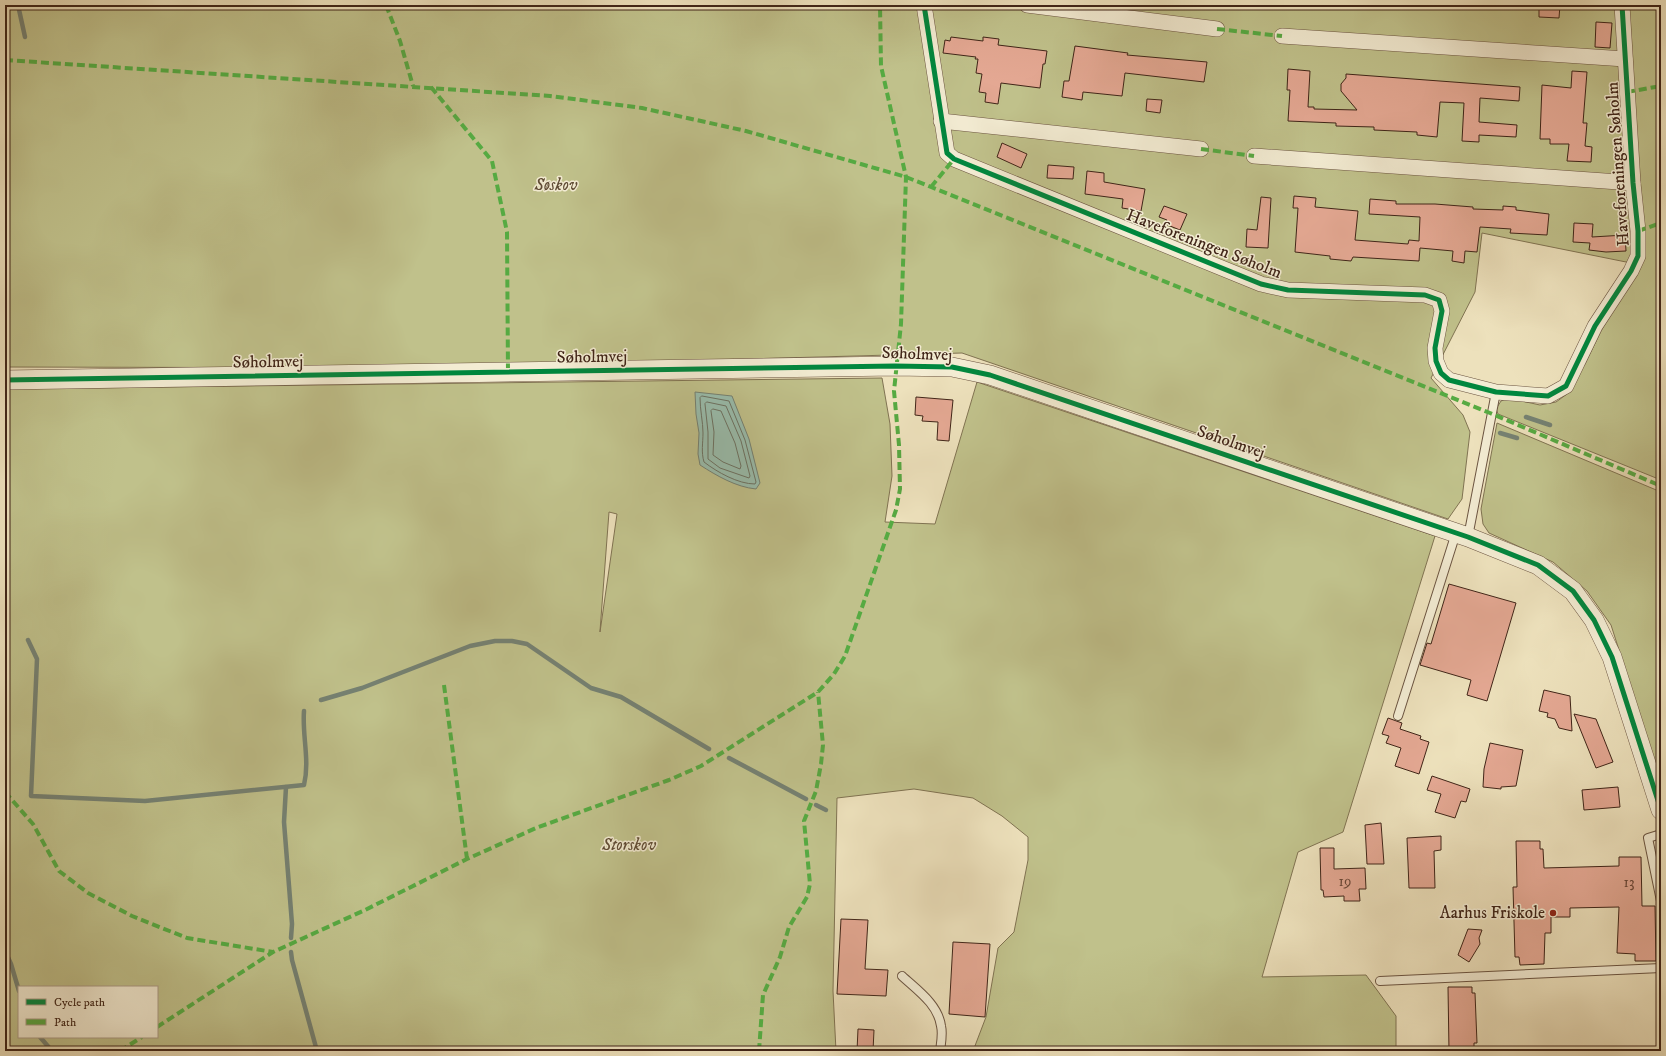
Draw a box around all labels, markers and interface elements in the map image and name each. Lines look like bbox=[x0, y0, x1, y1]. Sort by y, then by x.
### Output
street label: Haveforeningen Søholm bbox=[1601, 81, 1635, 247]
park label: Søskov bbox=[534, 174, 578, 196]
street label: Haveforeningen Søholm bbox=[1123, 204, 1285, 284]
street label: Søholmvej bbox=[881, 342, 953, 366]
street label: Søholmvej bbox=[557, 345, 627, 369]
street label: Søholmvej bbox=[233, 350, 303, 374]
street label: Søholmvej bbox=[1194, 420, 1268, 464]
park label: Storskov bbox=[601, 834, 656, 856]
house number: 19 bbox=[1339, 872, 1351, 891]
house number: 13 bbox=[1623, 873, 1635, 892]
place label: Aarhus Friskole bbox=[1440, 902, 1545, 924]
marker: Aarhus Friskole bbox=[1548, 908, 1558, 918]
legend bbox=[18, 986, 158, 1038]
text: Cycle path bbox=[54, 995, 106, 1010]
text: Path bbox=[54, 1015, 77, 1030]

